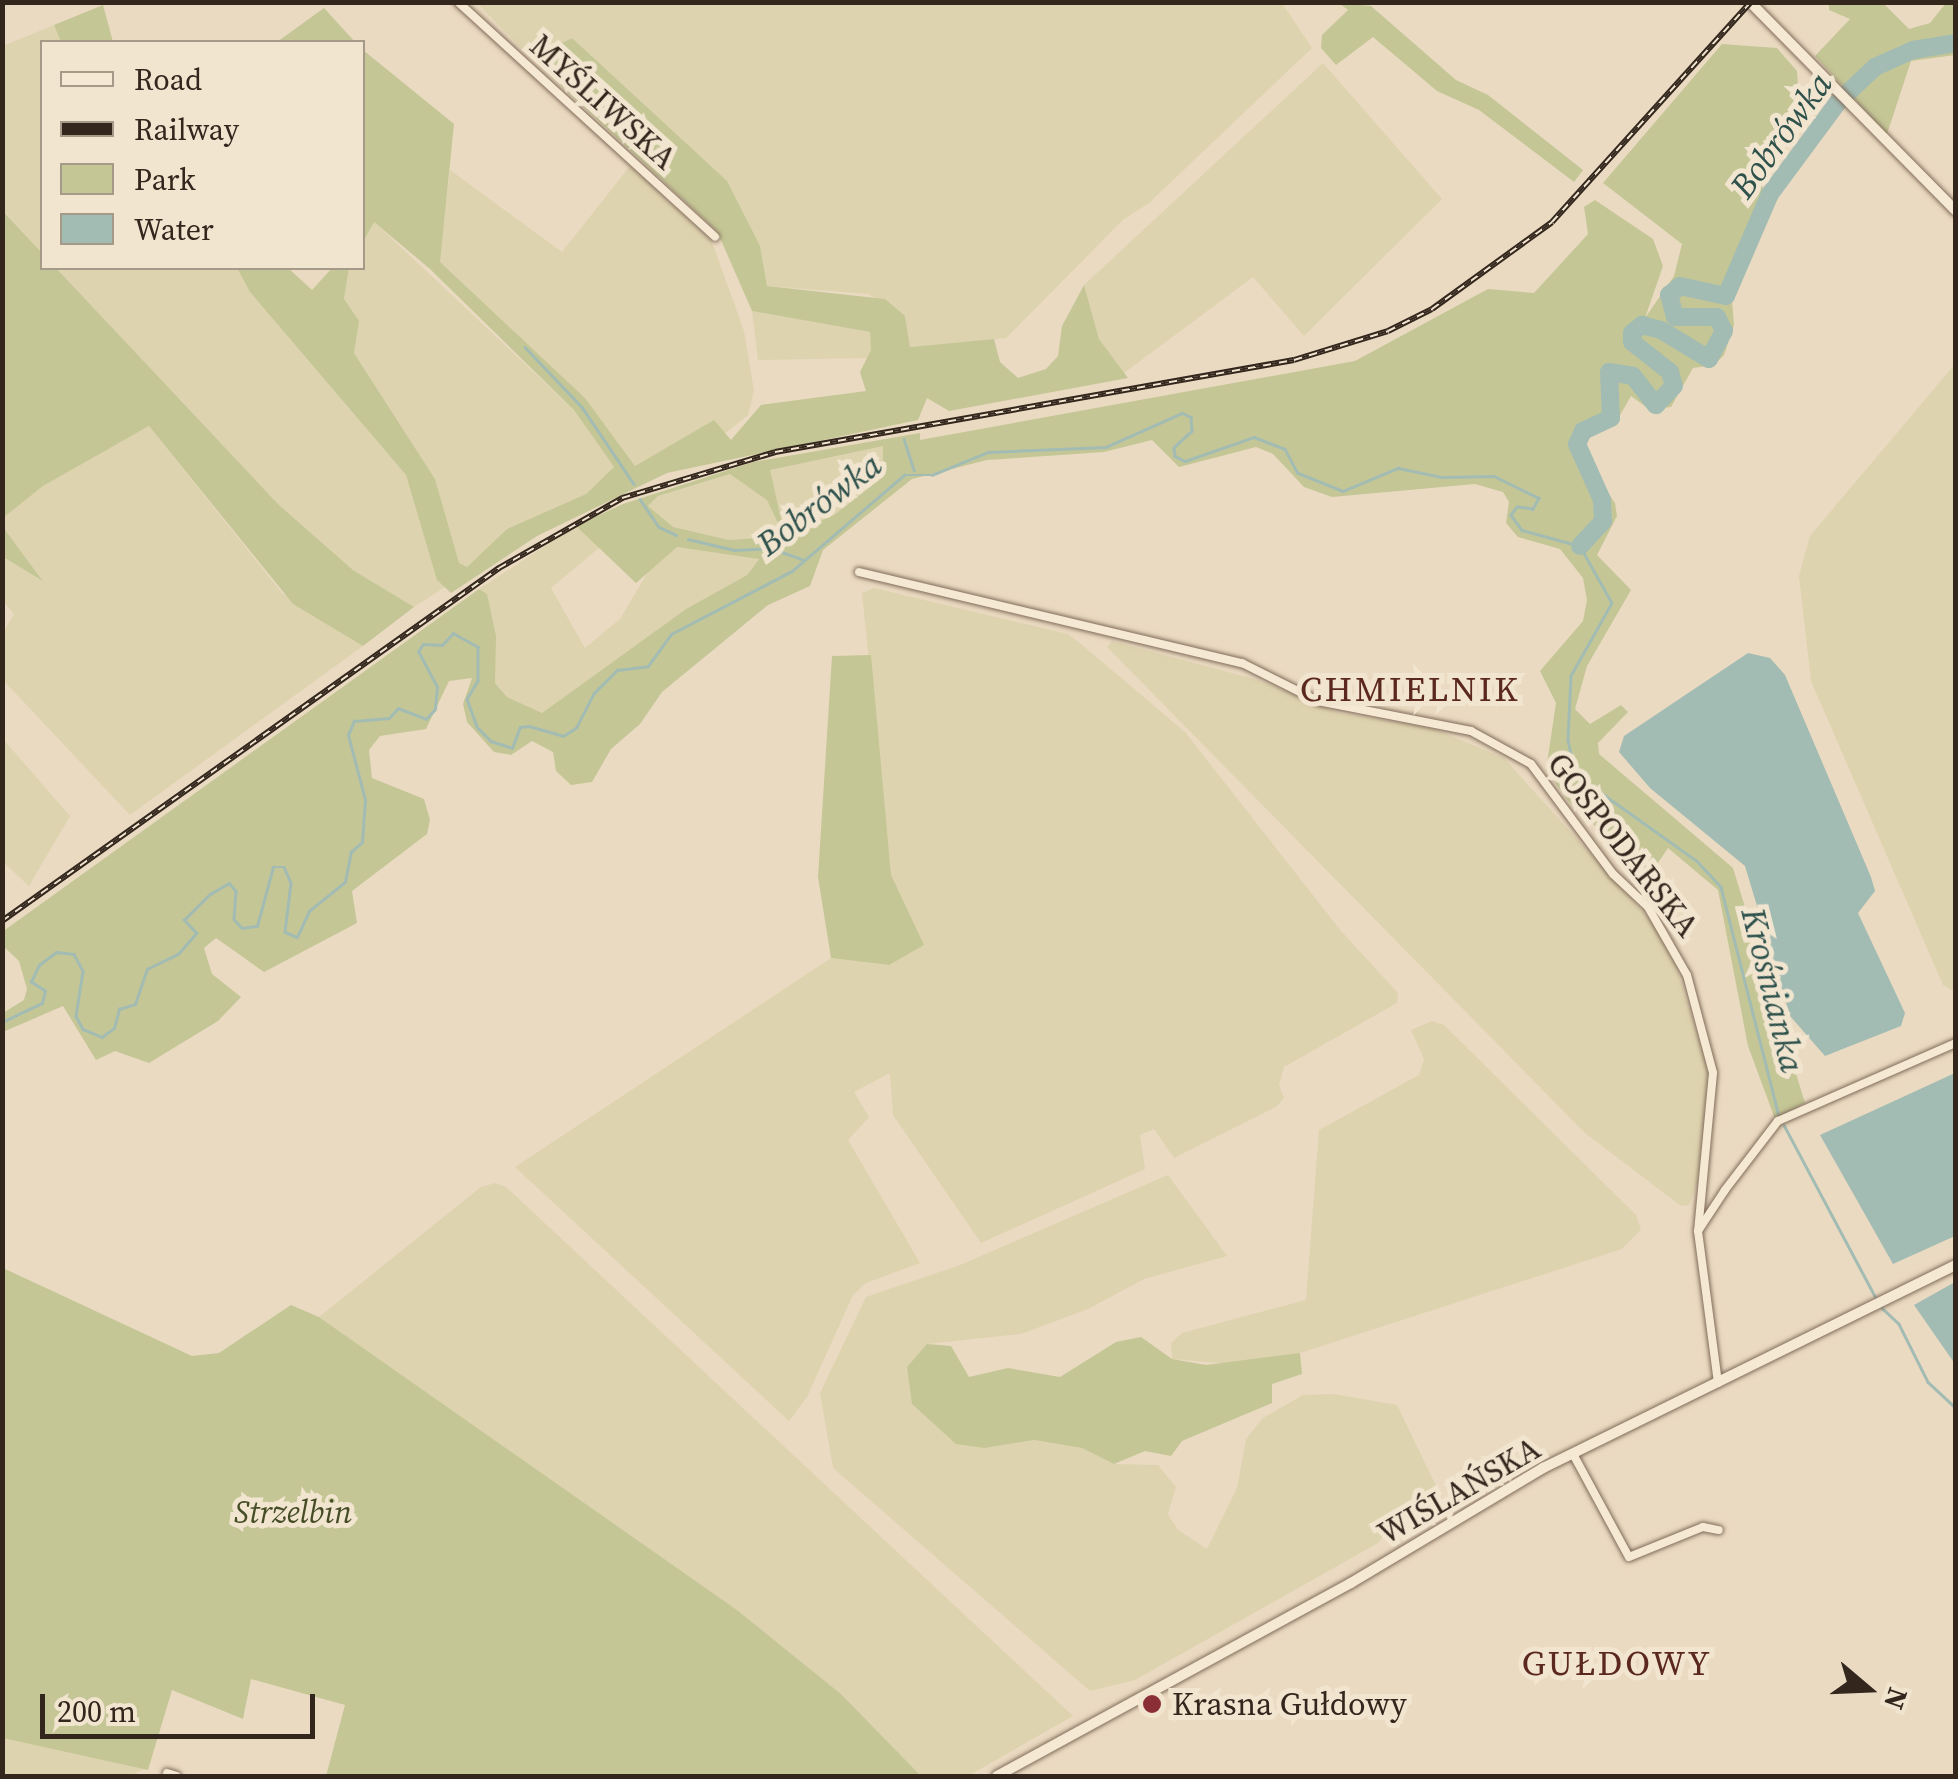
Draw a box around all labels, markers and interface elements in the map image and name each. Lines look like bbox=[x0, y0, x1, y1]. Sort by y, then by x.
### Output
street label: MYŚLIWSKA bbox=[522, 26, 684, 178]
legend bbox=[40, 40, 365, 270]
text: Road bbox=[134, 59, 202, 100]
water label: Bobrówka bbox=[1721, 64, 1841, 206]
text: Railway bbox=[134, 109, 239, 150]
text: Park bbox=[134, 159, 196, 200]
text: Water bbox=[134, 209, 214, 250]
water label: Bobrówka bbox=[748, 443, 890, 565]
district label: CHMIELNIK bbox=[1300, 668, 1520, 710]
street label: GOSPODARSKA bbox=[1539, 745, 1707, 945]
water label: Krośnianka bbox=[1732, 903, 1814, 1077]
street label: WIŚLAŃSKA bbox=[1371, 1429, 1547, 1553]
park label: Strzelbin bbox=[234, 1493, 352, 1531]
north arrow bbox=[1818, 1639, 1918, 1739]
district label: GUŁDOWY bbox=[1522, 1642, 1712, 1684]
scale bar bbox=[45, 1674, 320, 1736]
text: N bbox=[1875, 1683, 1918, 1715]
place label: Krasna Gułdowy bbox=[1172, 1685, 1407, 1723]
text: 200 m bbox=[57, 1691, 136, 1732]
marker: Krasna Gułdowy bbox=[1141, 1693, 1163, 1715]

